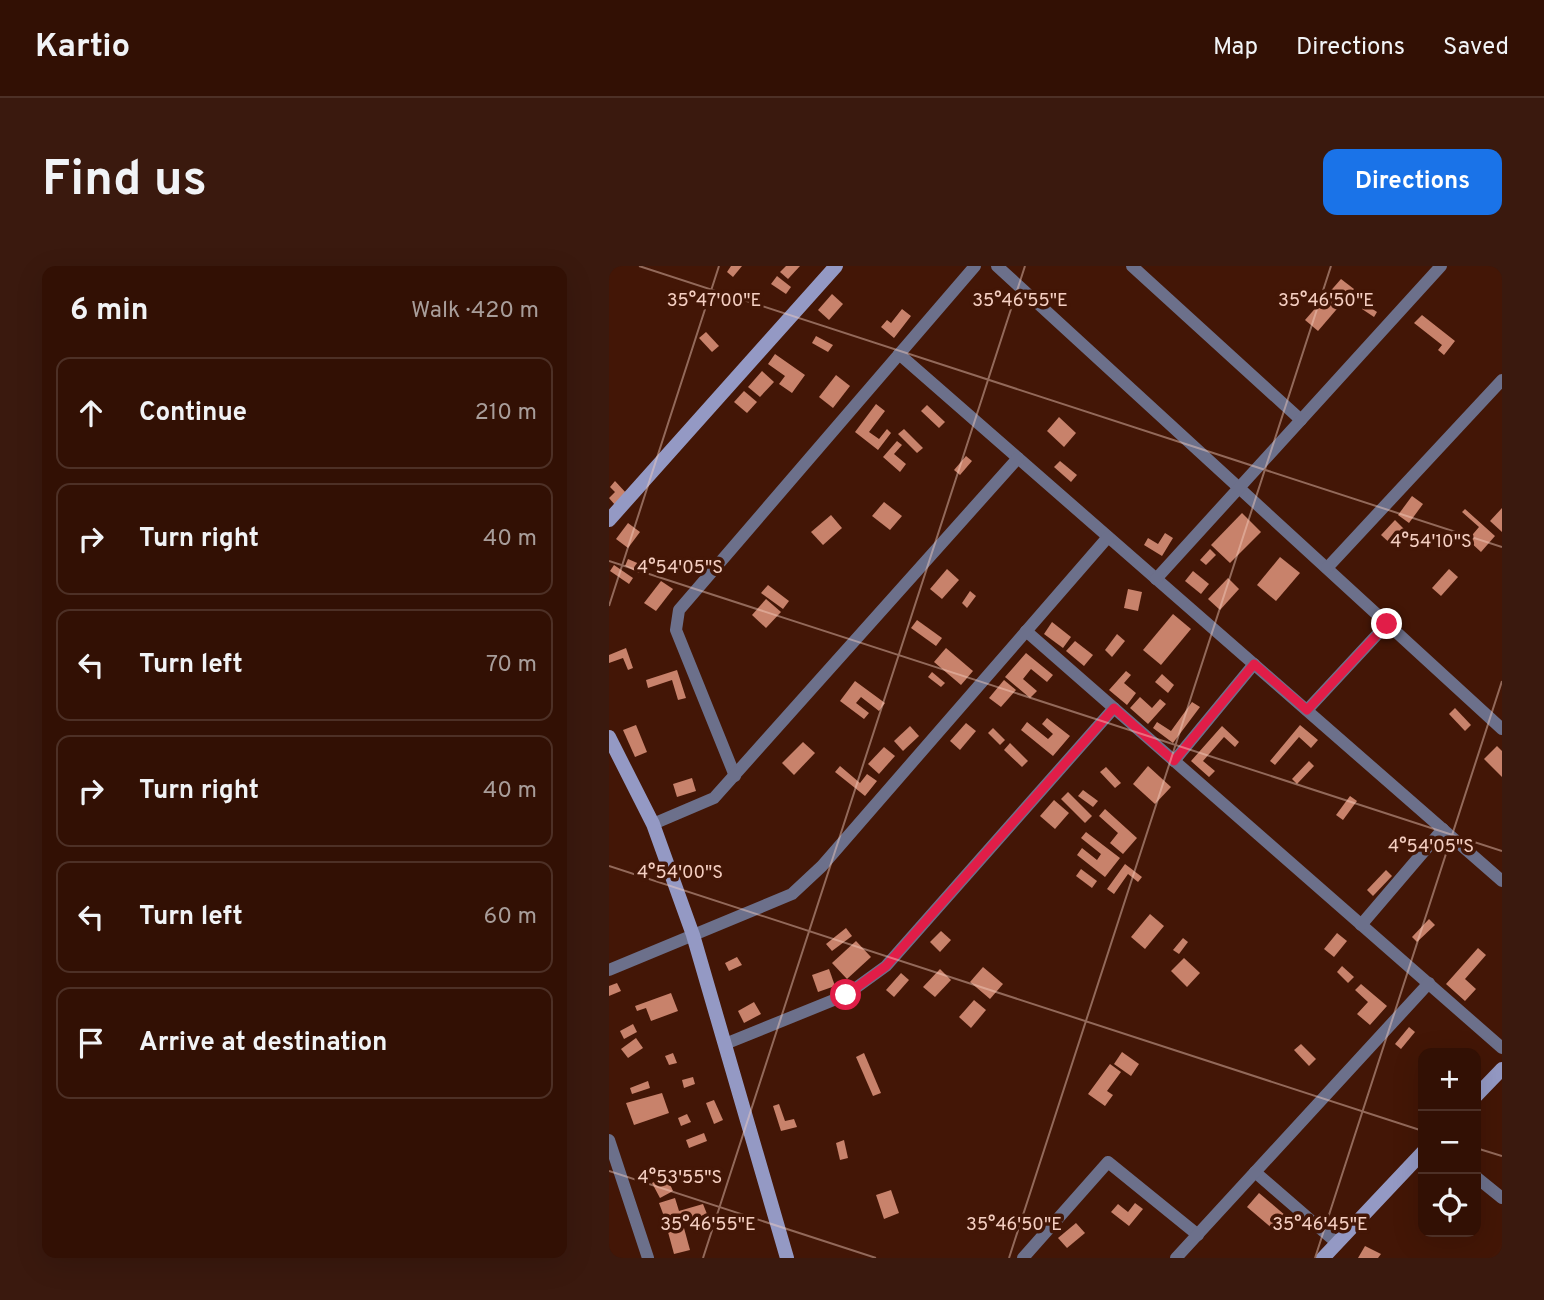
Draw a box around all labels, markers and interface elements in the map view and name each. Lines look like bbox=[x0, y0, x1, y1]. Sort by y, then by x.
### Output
text: Kartio bbox=[35, 27, 130, 69]
text: Map bbox=[1213, 33, 1258, 63]
text: Directions bbox=[1296, 33, 1405, 63]
text: Saved bbox=[1443, 33, 1509, 63]
button: Directions bbox=[1323, 149, 1502, 215]
text: Find us bbox=[42, 151, 207, 213]
text: 35°47'00"E bbox=[667, 290, 761, 313]
text: 35°46'55"E bbox=[972, 290, 1068, 313]
text: 35°46'50"E bbox=[1278, 290, 1374, 313]
text: 6 min bbox=[70, 293, 148, 330]
text: Walk · 420 m bbox=[411, 297, 539, 326]
icon: ahead bbox=[72, 394, 110, 432]
text: Continue bbox=[139, 397, 247, 430]
text: 210 m bbox=[475, 399, 537, 428]
icon: right bbox=[72, 520, 110, 558]
text: Turn right bbox=[139, 523, 259, 556]
text: 40 m bbox=[483, 525, 537, 554]
text: 4°54'10"S bbox=[1390, 531, 1472, 554]
text: 4°54'05"S bbox=[637, 557, 723, 580]
route end bbox=[1371, 608, 1402, 639]
icon: left bbox=[72, 646, 110, 684]
text: Turn left bbox=[139, 649, 243, 682]
text: 70 m bbox=[486, 651, 537, 680]
icon: right bbox=[72, 772, 110, 810]
text: Turn right bbox=[139, 775, 259, 808]
text: 40 m bbox=[483, 777, 537, 806]
text: 4°54'05"S bbox=[1388, 836, 1474, 859]
text: 4°54'00"S bbox=[637, 862, 723, 885]
icon: left bbox=[72, 898, 110, 936]
text: Turn left bbox=[139, 901, 243, 934]
text: 60 m bbox=[484, 903, 537, 932]
route start bbox=[830, 979, 861, 1010]
icon: arrive bbox=[72, 1024, 110, 1062]
text: Arrive at destination bbox=[139, 1027, 387, 1060]
map controls bbox=[1418, 1048, 1481, 1237]
button: + bbox=[1418, 1048, 1481, 1111]
button: − bbox=[1418, 1111, 1481, 1174]
text: 4°53'55"S bbox=[638, 1167, 722, 1190]
button: locate bbox=[1418, 1174, 1481, 1237]
text: 35°46'55"E bbox=[660, 1214, 756, 1237]
text: 35°46'50"E bbox=[966, 1214, 1062, 1237]
text: 35°46'45"E bbox=[1272, 1214, 1368, 1237]

